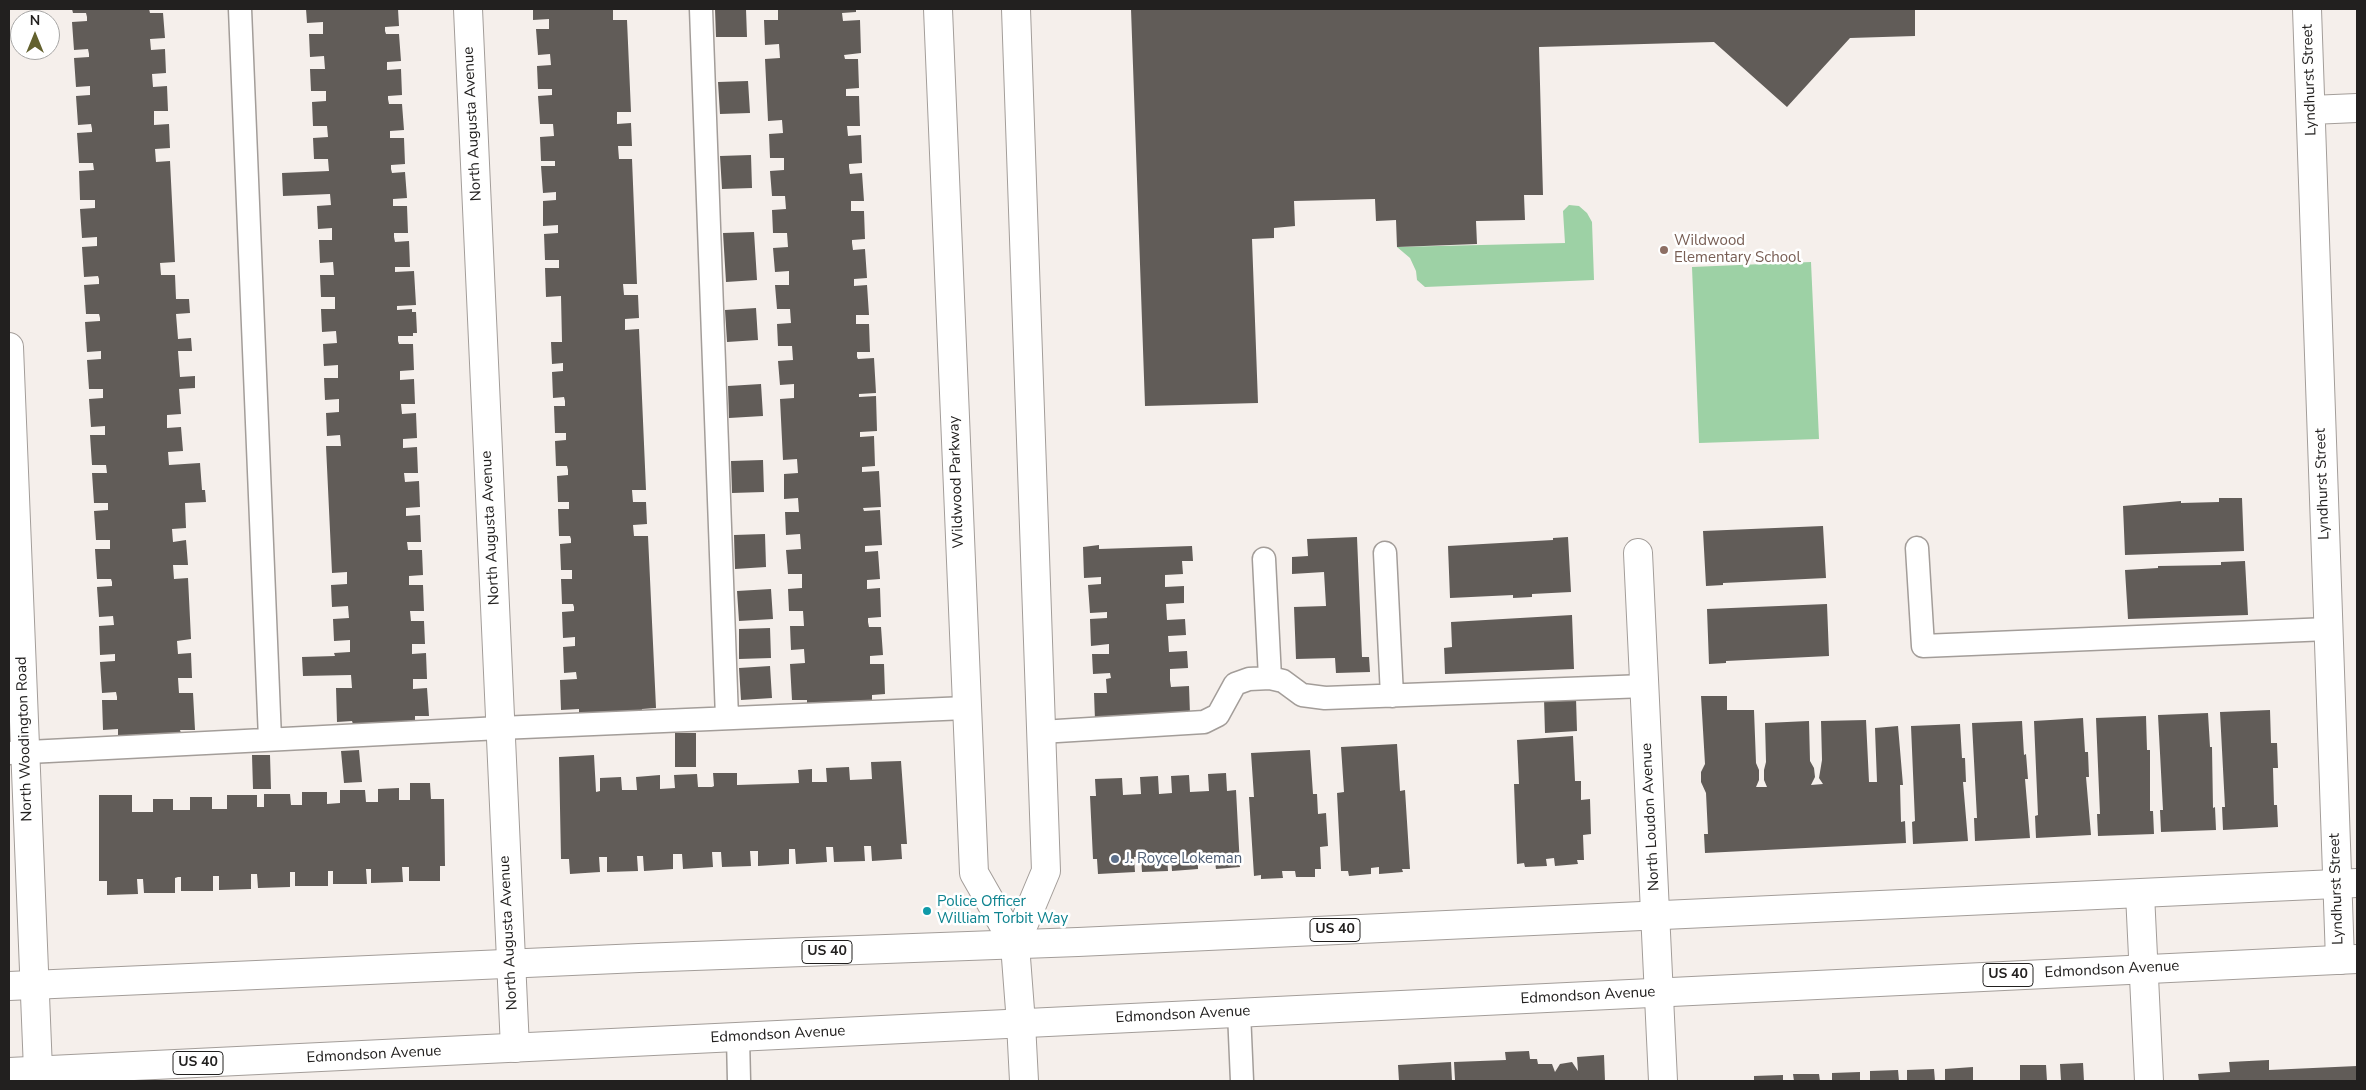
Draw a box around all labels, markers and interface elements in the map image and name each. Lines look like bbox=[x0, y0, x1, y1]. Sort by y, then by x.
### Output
north arrow bbox=[10, 10, 60, 60]
text: N bbox=[30, 11, 40, 30]
street label: Lyndhurst Street bbox=[2299, 24, 2321, 136]
street label: North Augusta Avenue bbox=[460, 46, 486, 202]
place label: Wildwood Elementary School bbox=[1674, 232, 1801, 267]
marker: Wildwood Elementary School bbox=[1658, 244, 1670, 256]
street label: Wildwood Parkway bbox=[946, 415, 968, 549]
street label: Lyndhurst Street bbox=[2312, 428, 2334, 540]
street label: North Augusta Avenue bbox=[478, 450, 504, 606]
street label: North Woodington Road bbox=[13, 656, 37, 822]
street label: North Loudon Avenue bbox=[1638, 743, 1664, 891]
street label: Lyndhurst Street bbox=[2326, 833, 2348, 945]
place label: J. Royce Lokeman bbox=[1125, 850, 1242, 868]
marker: J. Royce Lokeman bbox=[1109, 853, 1121, 865]
street label: North Augusta Avenue bbox=[496, 855, 522, 1011]
place label: Police Officer William Torbit Way bbox=[937, 893, 1068, 928]
marker: Police Officer William Torbit Way bbox=[921, 905, 933, 917]
road number: US 40 bbox=[1310, 918, 1360, 942]
road number: US 40 bbox=[802, 940, 852, 964]
street label: Edmondson Avenue bbox=[2044, 957, 2180, 983]
road number: US 40 bbox=[1983, 964, 2033, 986]
street label: Edmondson Avenue bbox=[1520, 983, 1656, 1009]
street label: Edmondson Avenue bbox=[1115, 1002, 1251, 1028]
street label: Edmondson Avenue bbox=[710, 1022, 846, 1048]
street label: Edmondson Avenue bbox=[306, 1042, 442, 1068]
road number: US 40 bbox=[173, 1052, 223, 1074]

